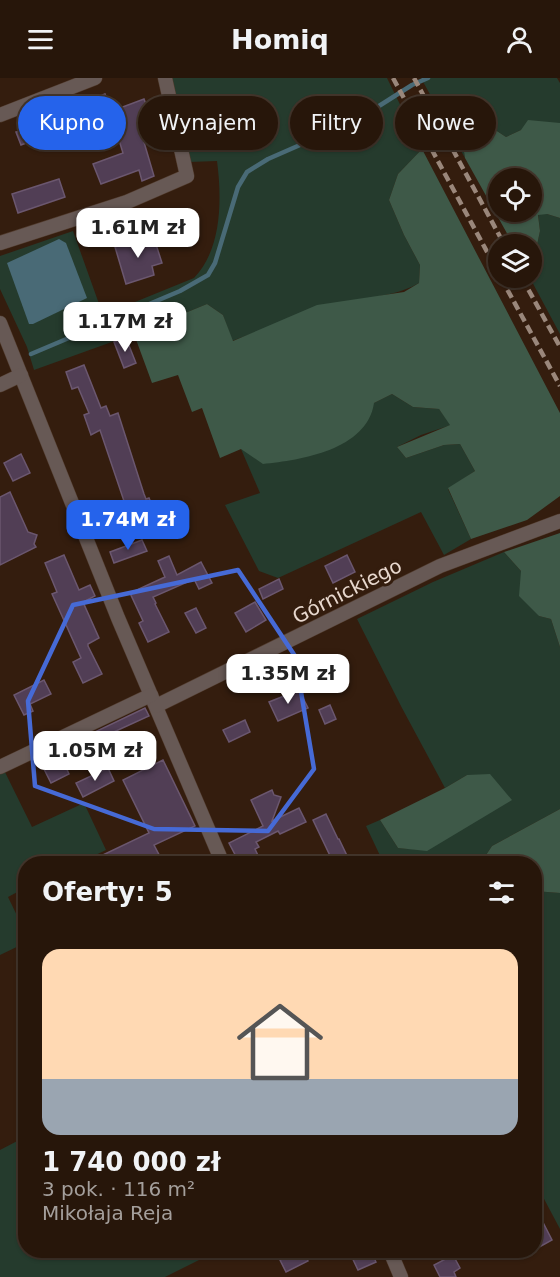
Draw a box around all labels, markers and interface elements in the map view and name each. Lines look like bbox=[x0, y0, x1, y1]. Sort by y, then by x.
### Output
icon: menu bbox=[24, 23, 57, 56]
icon: person bbox=[503, 23, 536, 56]
text: Homiq bbox=[231, 24, 329, 55]
chip: Kupno bbox=[18, 96, 126, 150]
chip: Wynajem bbox=[138, 96, 278, 150]
chip: Filtry bbox=[290, 96, 383, 150]
chip: Nowe bbox=[395, 96, 496, 150]
map controls bbox=[488, 168, 542, 288]
button: locate bbox=[488, 168, 542, 222]
pin: 1.61M zł bbox=[76, 208, 200, 259]
text: 1.61M zł bbox=[90, 215, 186, 239]
button: layers bbox=[488, 234, 542, 288]
pin: 1.17M zł bbox=[63, 302, 187, 353]
text: 1.17M zł bbox=[77, 309, 173, 333]
pin: 1.74M zł bbox=[66, 500, 190, 551]
text: 1.74M zł bbox=[80, 507, 176, 531]
street label: Górnickiego bbox=[288, 553, 406, 629]
pin: 1.35M zł bbox=[226, 654, 350, 705]
text: 1.35M zł bbox=[240, 661, 336, 685]
pin: 1.05M zł bbox=[33, 731, 157, 782]
text: 1.05M zł bbox=[47, 738, 143, 762]
icon: filters bbox=[485, 876, 518, 909]
text: Oferty: 5 bbox=[42, 877, 173, 907]
icon: home bbox=[226, 988, 334, 1096]
text: 1 740 000 zł bbox=[42, 1147, 221, 1177]
text: 3 pok. · 116 m² bbox=[42, 1177, 195, 1201]
text: Mikołaja Reja bbox=[42, 1201, 173, 1225]

